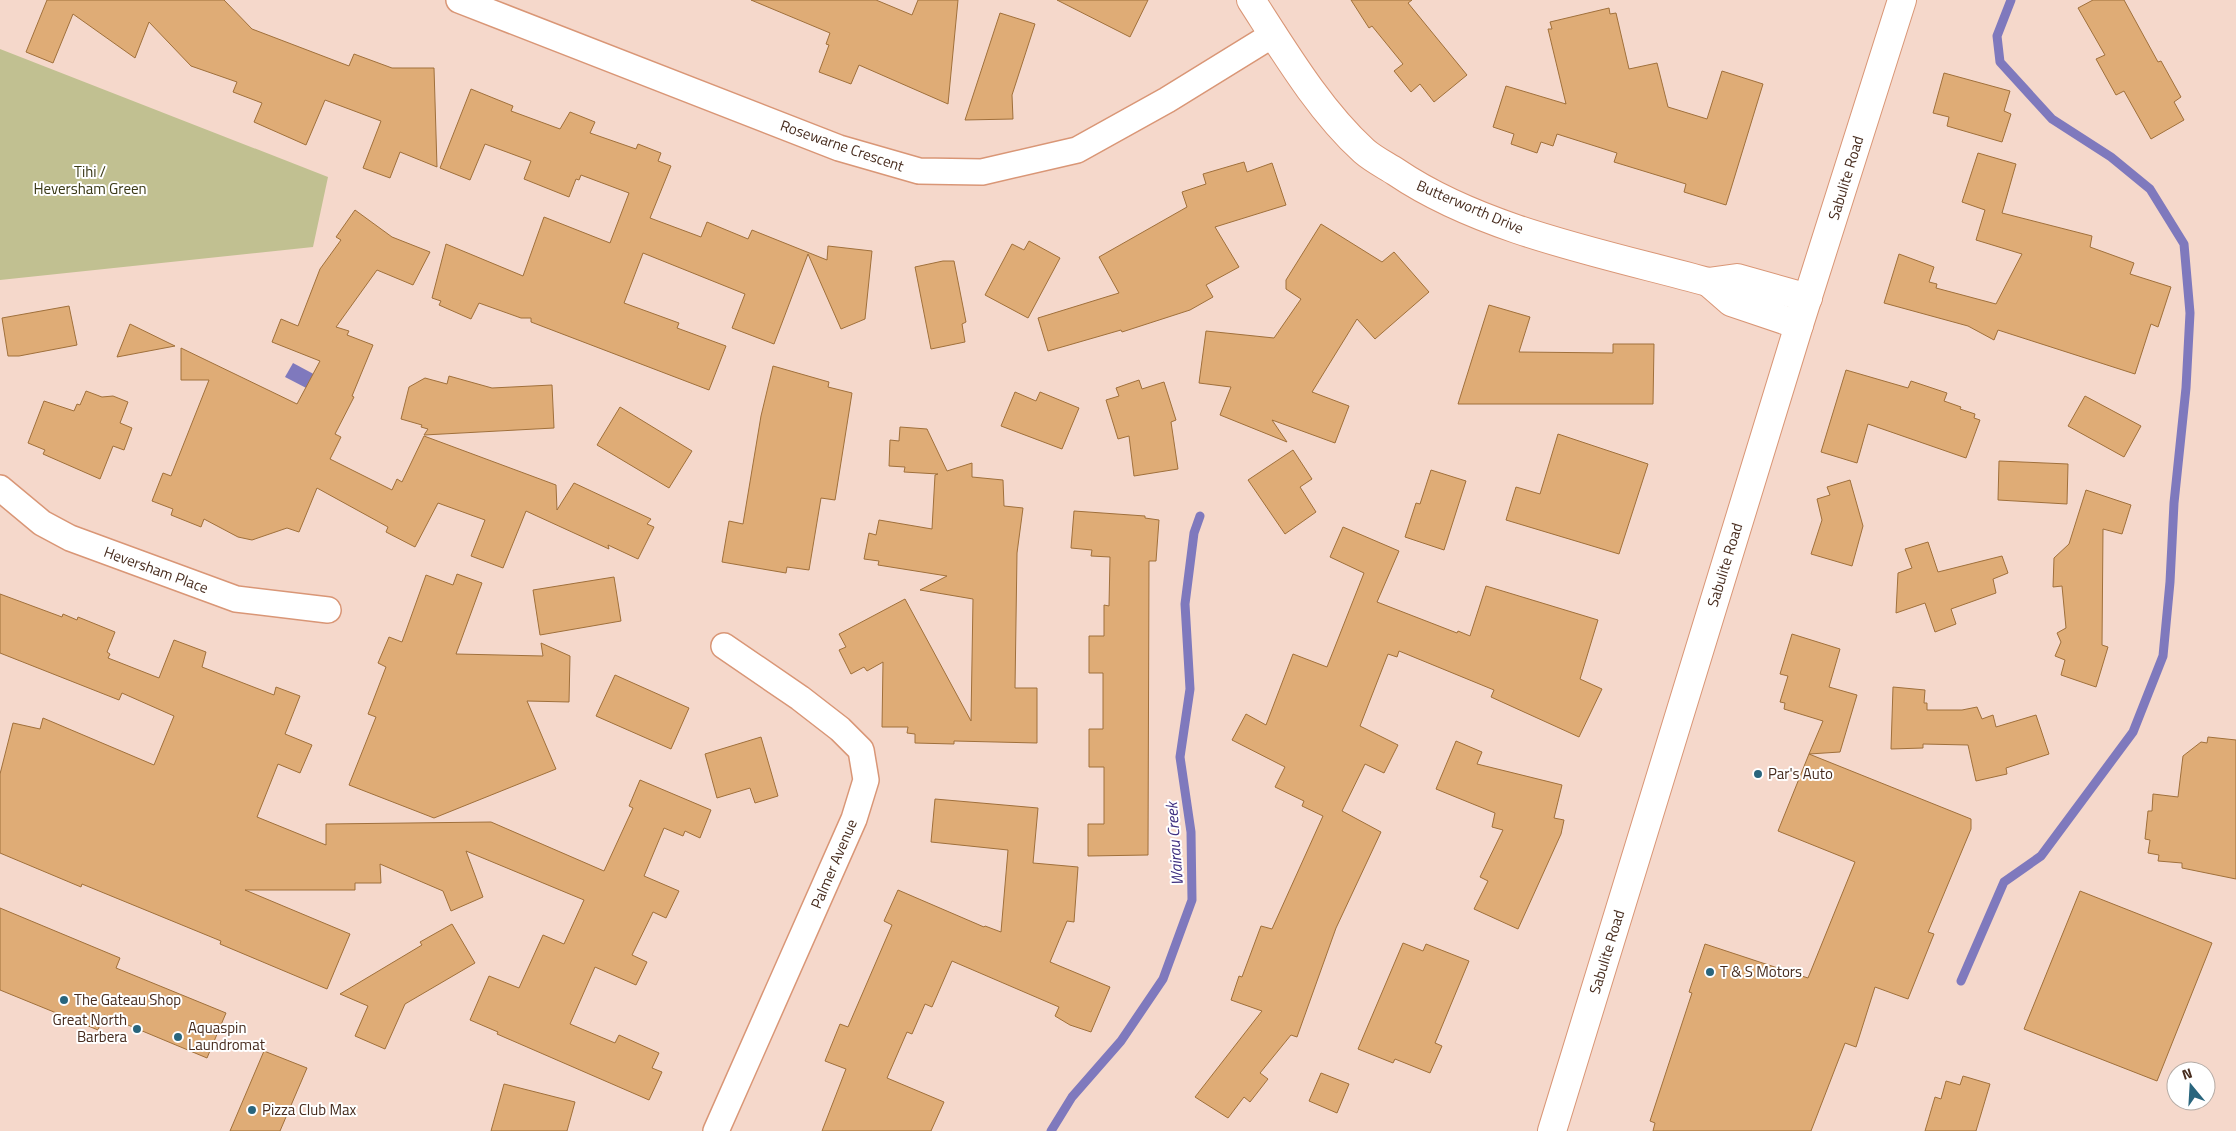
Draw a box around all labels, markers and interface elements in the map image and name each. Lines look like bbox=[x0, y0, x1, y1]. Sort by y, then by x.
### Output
street label: Rosewarne Crescent bbox=[777, 114, 908, 178]
street label: Sabulite Road bbox=[1822, 133, 1869, 223]
park label: Tihi / Heversham Green bbox=[33, 160, 147, 200]
street label: Butterworth Drive bbox=[1413, 174, 1527, 239]
street label: Sabulite Road bbox=[1701, 520, 1748, 610]
street label: Heversham Place bbox=[101, 540, 212, 599]
place label: Par's Auto bbox=[1768, 762, 1833, 785]
marker: Par's Auto bbox=[1752, 768, 1764, 780]
water label: Wairau Creek bbox=[1159, 800, 1189, 886]
street label: Palmer Avenue bbox=[804, 815, 863, 912]
street label: Sabulite Road bbox=[1583, 907, 1630, 997]
place label: T & S Motors bbox=[1720, 960, 1802, 983]
marker: T & S Motors bbox=[1704, 966, 1716, 978]
place label: The Gateau Shop bbox=[74, 988, 181, 1011]
marker: The Gateau Shop bbox=[58, 994, 70, 1006]
place label: Great North Barbera bbox=[53, 1008, 127, 1048]
place label: Aquaspin Laundromat bbox=[188, 1016, 266, 1056]
marker: Great North Barbera bbox=[131, 1023, 143, 1035]
marker: Aquaspin Laundromat bbox=[172, 1031, 184, 1043]
north arrow bbox=[2166, 1061, 2216, 1111]
text: N bbox=[2179, 1062, 2195, 1085]
place label: Pizza Club Max bbox=[262, 1098, 357, 1121]
marker: Pizza Club Max bbox=[246, 1104, 258, 1116]

